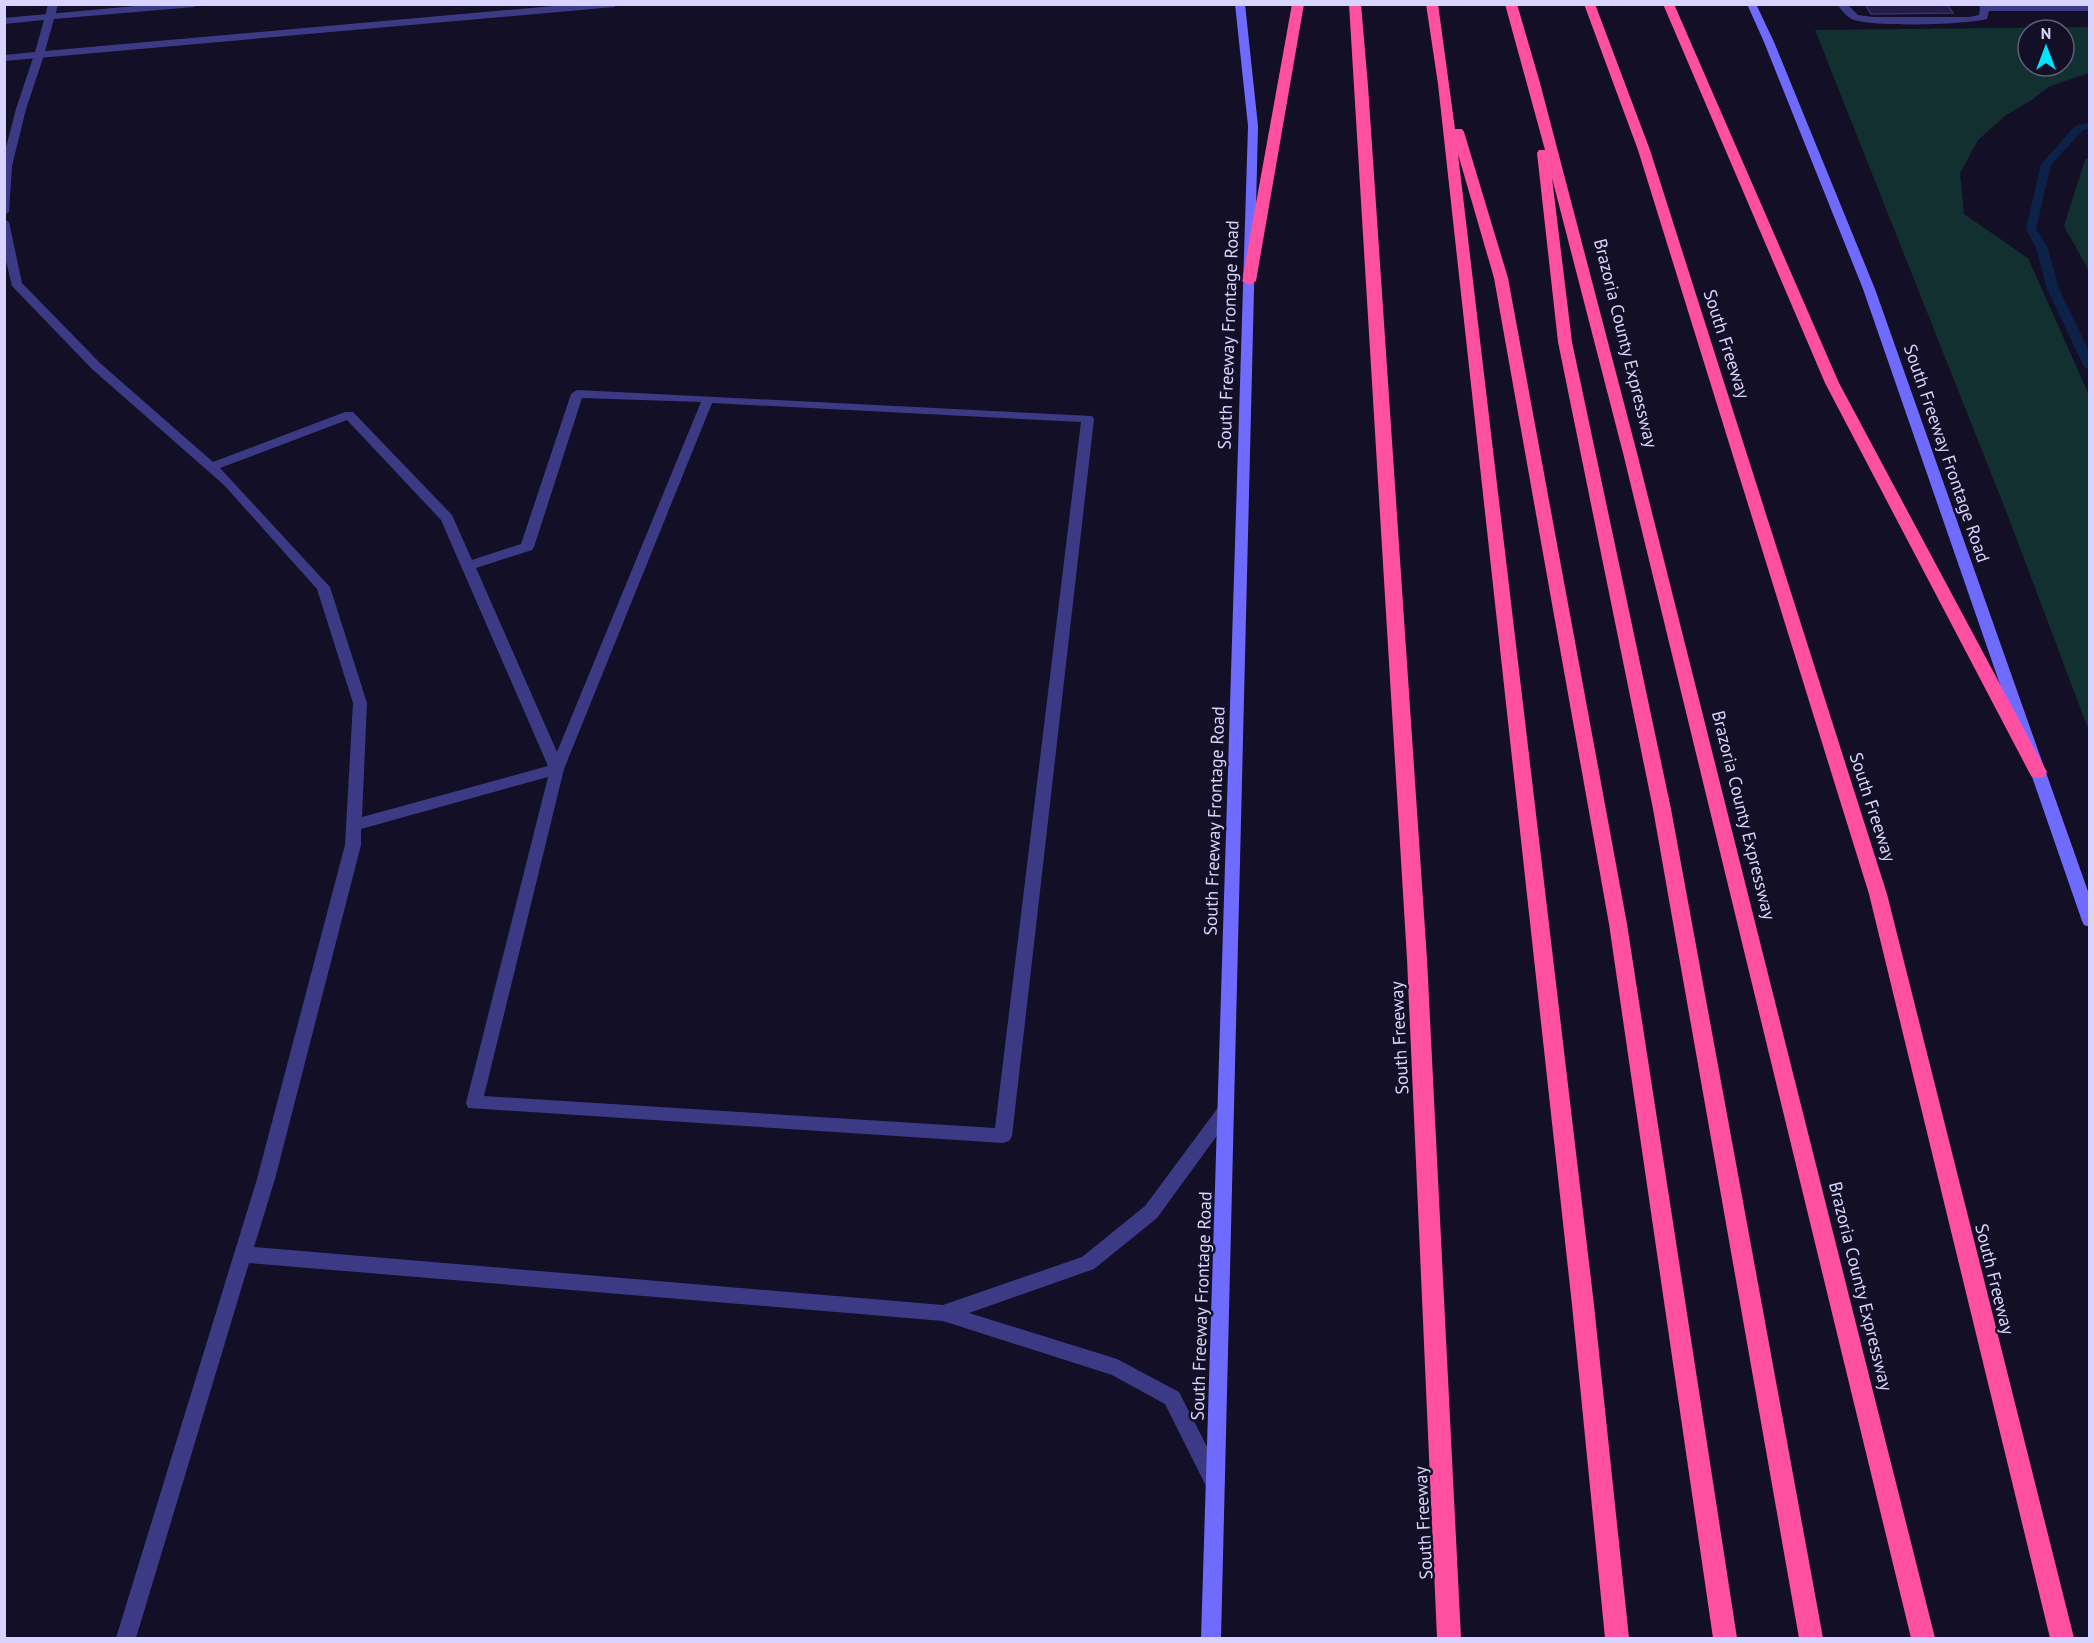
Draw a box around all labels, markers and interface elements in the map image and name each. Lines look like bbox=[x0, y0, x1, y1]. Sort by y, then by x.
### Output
north arrow bbox=[2016, 18, 2076, 78]
text: N bbox=[2041, 23, 2051, 43]
street label: South Freeway Frontage Road bbox=[1213, 220, 1243, 450]
street label: Brazoria County Expressway bbox=[1589, 236, 1663, 451]
street label: South Freeway bbox=[1699, 286, 1756, 402]
street label: South Freeway Frontage Road bbox=[1899, 341, 1995, 565]
street label: South Freeway Frontage Road bbox=[1199, 706, 1229, 936]
street label: Brazoria County Expressway bbox=[1707, 708, 1781, 923]
street label: South Freeway bbox=[1845, 749, 1902, 865]
street label: South Freeway bbox=[1385, 980, 1413, 1095]
street label: Brazoria County Expressway bbox=[1824, 1179, 1898, 1394]
street label: South Freeway Frontage Road bbox=[1186, 1191, 1216, 1421]
street label: South Freeway bbox=[1970, 1221, 2020, 1337]
street label: South Freeway bbox=[1409, 1465, 1437, 1580]

